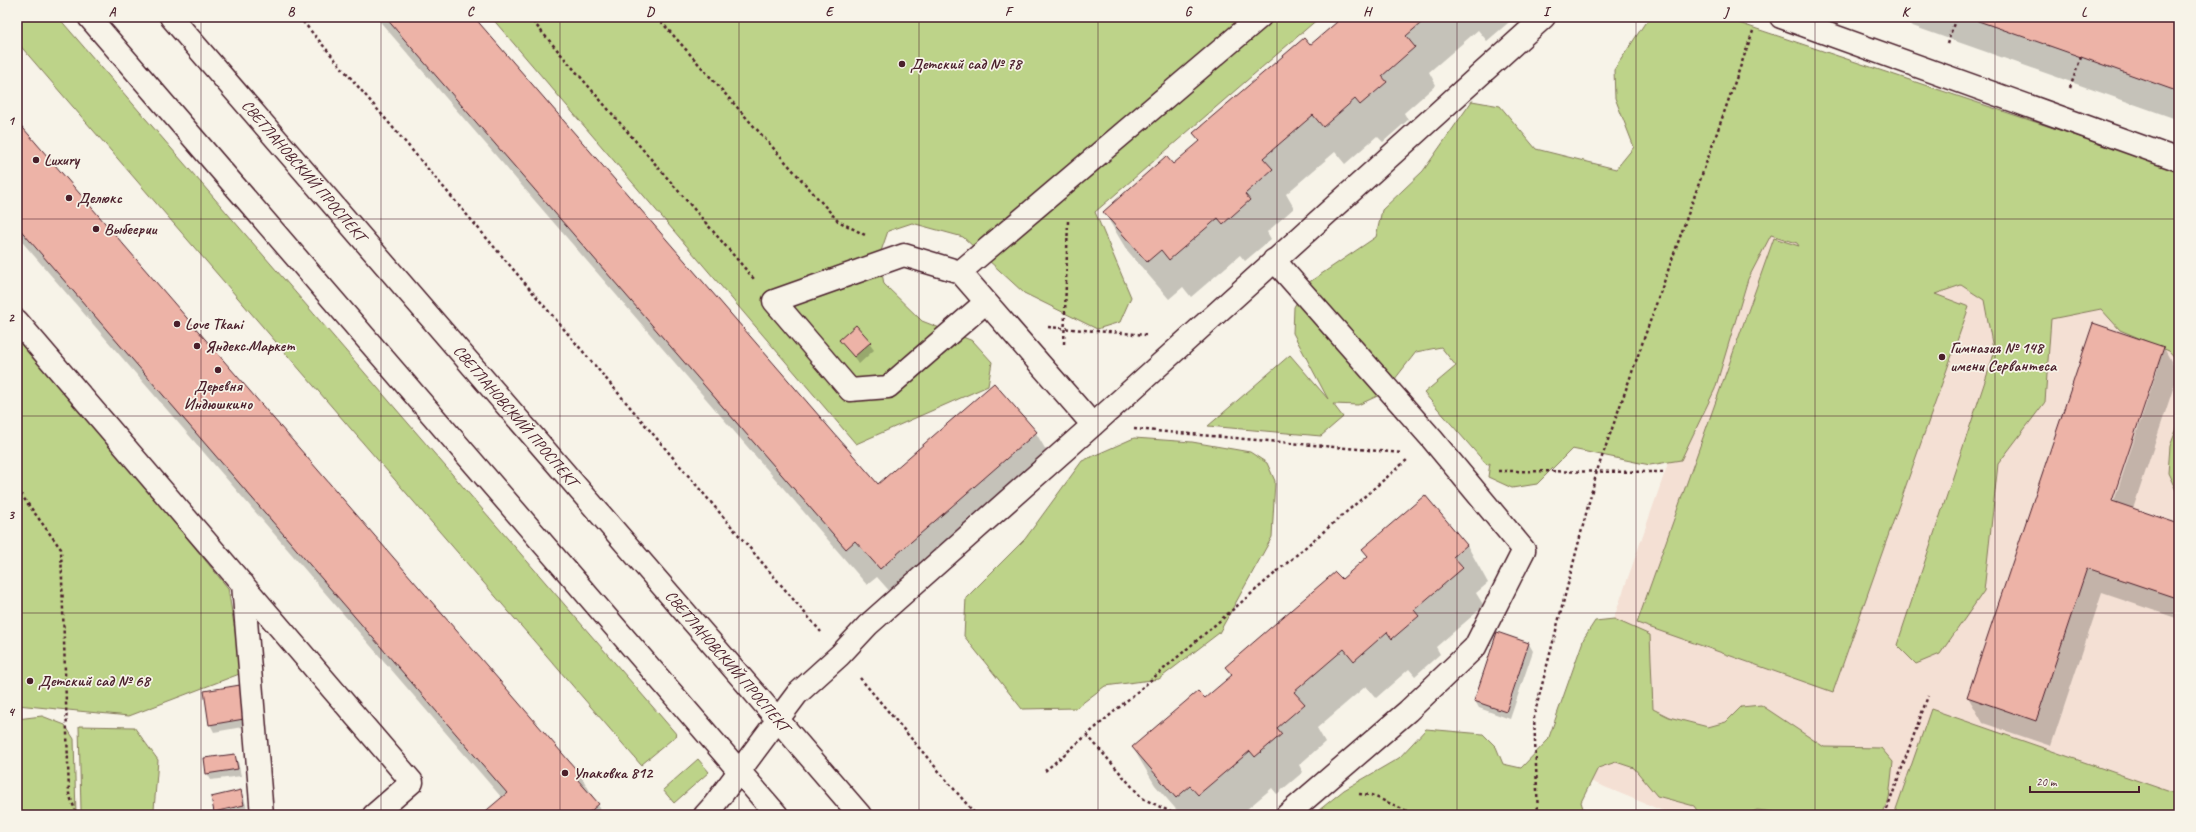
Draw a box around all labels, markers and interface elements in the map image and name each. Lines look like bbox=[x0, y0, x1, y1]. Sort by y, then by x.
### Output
text: A bbox=[109, 4, 117, 20]
text: B bbox=[288, 4, 296, 20]
text: C bbox=[467, 4, 475, 20]
text: D bbox=[646, 4, 655, 20]
text: E bbox=[826, 4, 835, 20]
text: F bbox=[1005, 4, 1014, 20]
text: G bbox=[1185, 4, 1193, 20]
text: H bbox=[1363, 4, 1373, 20]
text: I bbox=[1543, 4, 1552, 20]
text: J bbox=[1723, 4, 1730, 20]
text: K bbox=[1902, 4, 1912, 20]
text: L bbox=[2081, 4, 2088, 20]
place label: Детский сад № 78 bbox=[910, 54, 1023, 74]
marker: Детский сад № 78 bbox=[897, 59, 907, 69]
street label: СВЕТЛАНОВСКИЙ ПРОСПЕКТ bbox=[237, 96, 373, 249]
text: 1 bbox=[8, 113, 16, 129]
place label: Luxury bbox=[44, 150, 80, 170]
marker: Luxury bbox=[31, 155, 41, 165]
place label: Делюкс bbox=[77, 188, 123, 208]
marker: Делюкс bbox=[64, 193, 74, 203]
place label: Выбеерии bbox=[104, 219, 157, 239]
marker: Выбеерии bbox=[91, 224, 101, 234]
text: 2 bbox=[8, 310, 15, 326]
place label: Love Tkani bbox=[185, 314, 245, 334]
marker: Love Tkani bbox=[172, 319, 182, 329]
place label: Яндекс.Маркет bbox=[205, 336, 295, 356]
place label: Гимназия № 148 имени Сервантеса bbox=[1950, 338, 2058, 376]
marker: Яндекс.Маркет bbox=[192, 341, 202, 351]
street label: СВЕТЛАНОВСКИЙ ПРОСПЕКТ bbox=[449, 341, 585, 494]
marker: Гимназия № 148 имени Сервантеса bbox=[1937, 352, 1947, 362]
marker: Деревня Индюшкино bbox=[213, 365, 223, 375]
place label: Деревня Индюшкино bbox=[184, 376, 253, 414]
text: 3 bbox=[8, 507, 15, 523]
street label: СВЕТЛАНОВСКИЙ ПРОСПЕКТ bbox=[661, 586, 797, 739]
place label: Детский сад № 68 bbox=[38, 671, 151, 691]
marker: Детский сад № 68 bbox=[25, 676, 35, 686]
text: 4 bbox=[8, 704, 16, 720]
place label: Упаковка 812 bbox=[573, 763, 654, 783]
marker: Упаковка 812 bbox=[560, 768, 570, 778]
scale bar bbox=[2030, 768, 2139, 794]
text: 20 m bbox=[2036, 774, 2058, 790]

